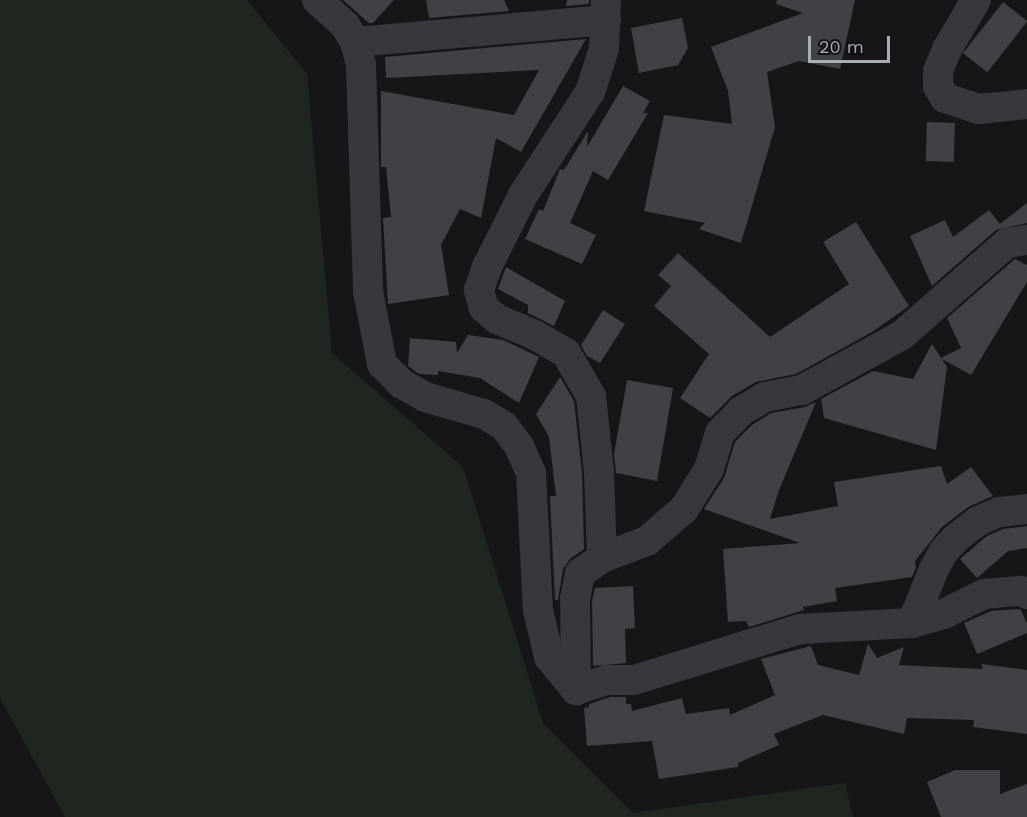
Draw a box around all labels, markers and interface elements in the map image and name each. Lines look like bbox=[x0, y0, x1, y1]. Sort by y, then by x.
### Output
scale bar bbox=[811, 24, 894, 62]
text: 20 m bbox=[819, 36, 864, 57]

